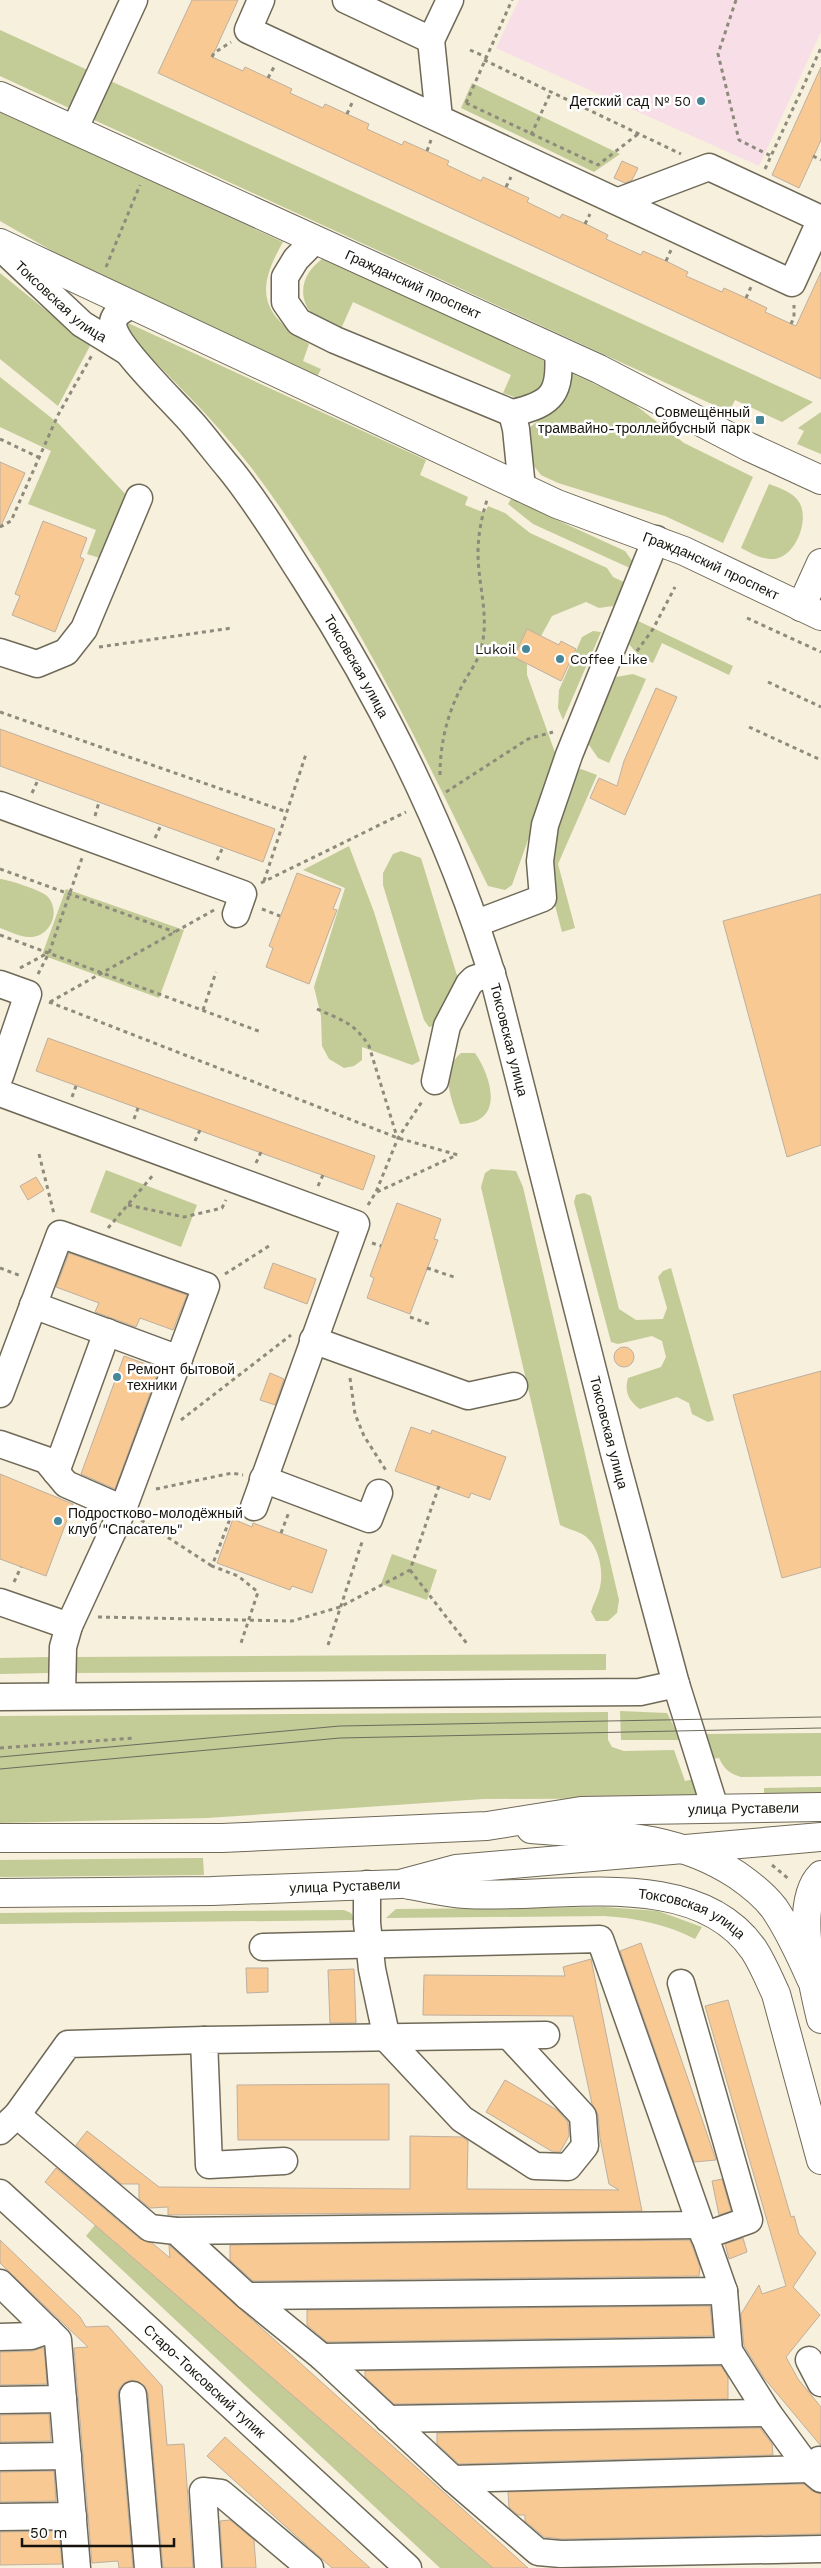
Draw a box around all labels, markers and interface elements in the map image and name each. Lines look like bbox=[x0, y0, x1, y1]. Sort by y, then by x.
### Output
place label: Детский сад № 50 bbox=[570, 93, 691, 109]
marker: Детский сад № 50 bbox=[695, 95, 707, 107]
street label: Гражданский проспект bbox=[343, 246, 484, 322]
street label: Токсовская улица bbox=[12, 258, 110, 345]
place label: Совмещённый трамвайно-троллейбусный парк bbox=[538, 404, 751, 436]
marker: Совмещённый трамвайно-троллейбусный парк bbox=[754, 414, 766, 426]
street label: Гражданский проспект bbox=[641, 529, 782, 603]
street label: Токсовская улица bbox=[321, 612, 392, 721]
place label: Lukoil bbox=[475, 641, 517, 657]
marker: Lukoil bbox=[520, 643, 532, 655]
place label: Coffee Like bbox=[570, 651, 647, 667]
marker: Coffee Like bbox=[554, 653, 566, 665]
street label: Токсовская улица bbox=[487, 981, 531, 1098]
place label: Ремонт бытовой техники bbox=[127, 1361, 235, 1393]
marker: Ремонт бытовой техники bbox=[111, 1371, 123, 1383]
street label: Токсовская улица bbox=[587, 1374, 631, 1491]
place label: Подростково-молодёжный клуб "Спасатель" bbox=[68, 1505, 243, 1537]
marker: Подростково-молодёжный клуб "Спасатель" bbox=[52, 1515, 64, 1527]
street label: улица Руставели bbox=[688, 1799, 799, 1817]
street label: улица Руставели bbox=[289, 1876, 401, 1896]
street label: Токсовская улица bbox=[637, 1885, 749, 1942]
street label: Старо-Токсовский тупик bbox=[141, 2321, 269, 2442]
scale bar bbox=[22, 2516, 175, 2548]
text: 50 m bbox=[30, 2524, 67, 2542]

